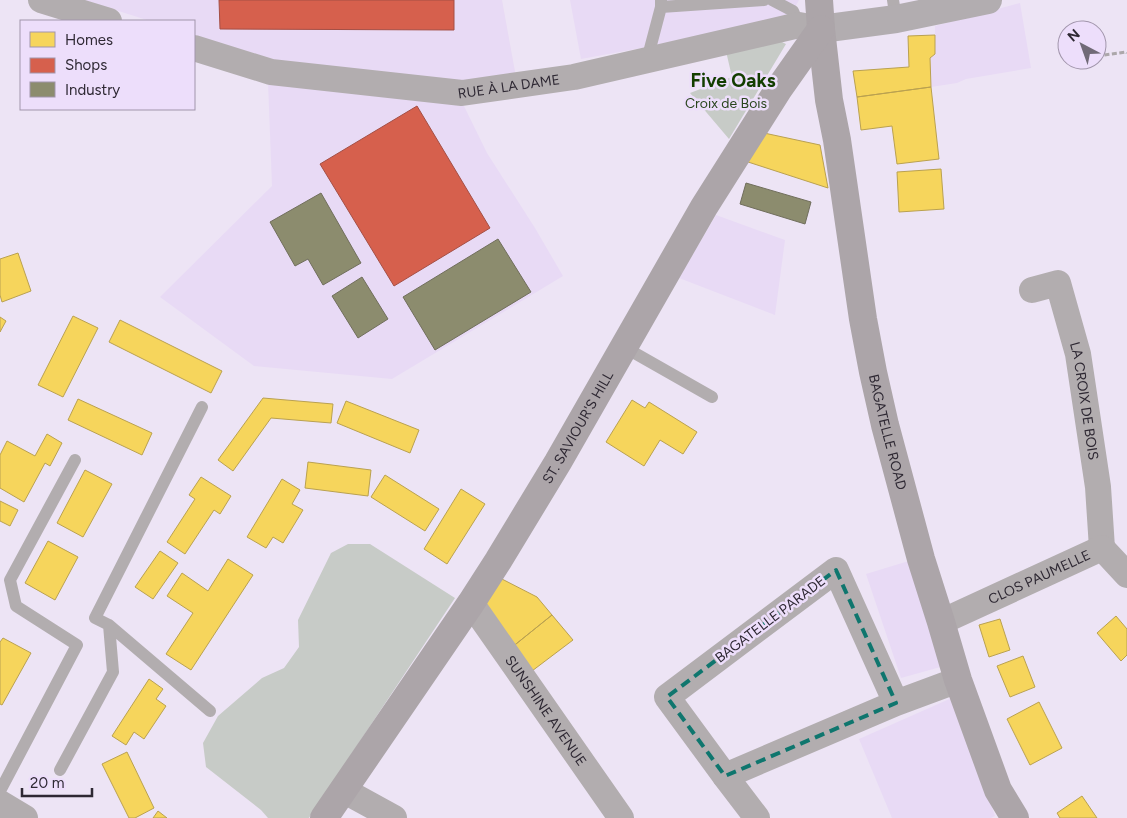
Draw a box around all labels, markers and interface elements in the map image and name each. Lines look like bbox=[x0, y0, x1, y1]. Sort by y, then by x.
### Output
legend bbox=[20, 20, 195, 110]
north arrow bbox=[1057, 20, 1107, 70]
text: N bbox=[1064, 26, 1083, 46]
text: Homes bbox=[65, 31, 113, 49]
text: Shops bbox=[65, 56, 107, 74]
district label: Five Oaks bbox=[691, 69, 776, 92]
street label: RUE À LA DAME bbox=[457, 71, 561, 103]
text: Industry bbox=[65, 81, 120, 99]
park label: Croix de Bois bbox=[685, 95, 767, 112]
street label: LA CROIX DE BOIS bbox=[1066, 340, 1102, 461]
street label: ST. SAVIOUR'S HILL bbox=[539, 368, 618, 487]
street label: BAGATELLE ROAD bbox=[865, 373, 910, 492]
street label: CLOS PAUMELLE bbox=[986, 547, 1093, 608]
street label: BAGATELLE PARADE bbox=[712, 572, 829, 666]
street label: SUNSHINE AVENUE bbox=[501, 652, 590, 769]
scale bar bbox=[22, 766, 92, 798]
text: 20 m bbox=[30, 774, 64, 792]

